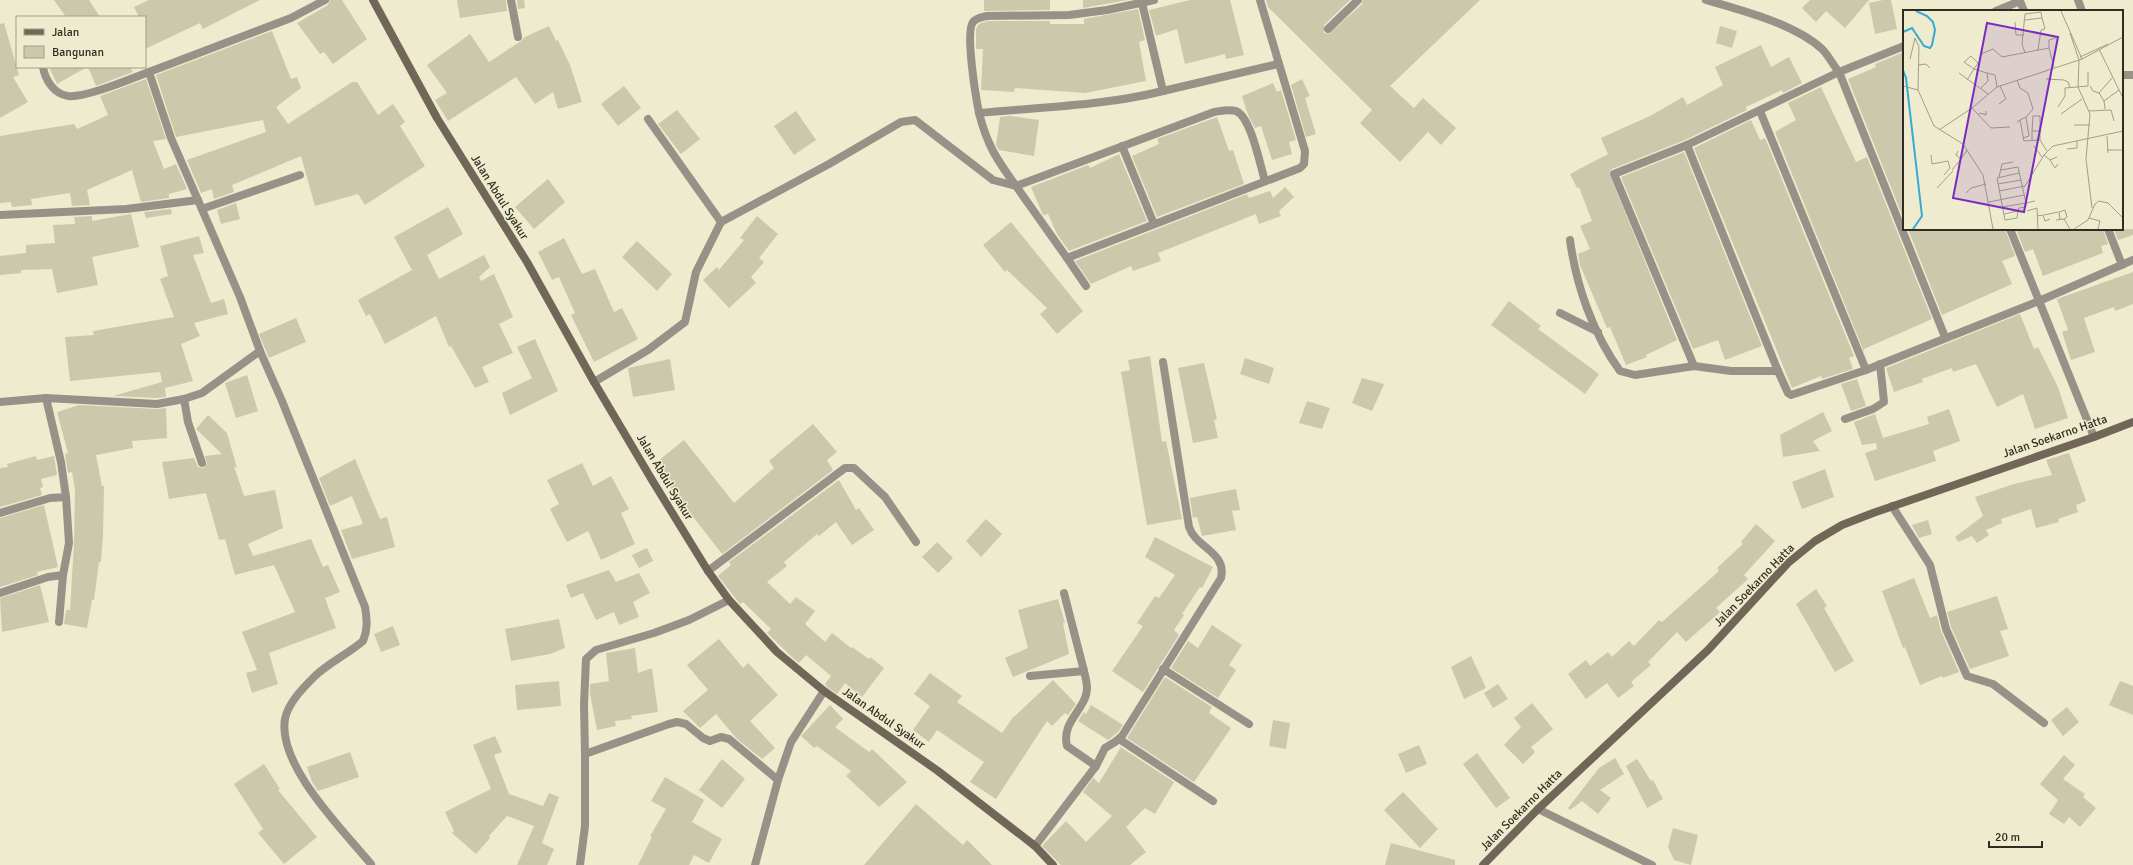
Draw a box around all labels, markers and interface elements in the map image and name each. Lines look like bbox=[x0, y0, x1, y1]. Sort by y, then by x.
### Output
inset map bbox=[1903, 10, 2123, 230]
legend bbox=[16, 16, 146, 68]
text: Jalan bbox=[52, 25, 79, 40]
text: Bangunan bbox=[52, 45, 104, 60]
street label: Jalan Abdul Syakur bbox=[467, 152, 532, 243]
street label: Jalan Soekarno Hatta bbox=[2001, 412, 2109, 461]
street label: Jalan Abdul Syakur bbox=[633, 432, 696, 523]
street label: Jalan Soekarno Hatta bbox=[1711, 541, 1798, 630]
street label: Jalan Abdul Syakur bbox=[839, 684, 928, 753]
street label: Jalan Soekarno Hatta bbox=[1477, 766, 1565, 854]
scale bar bbox=[1989, 823, 2042, 849]
text: 20 m bbox=[1995, 830, 2020, 845]

